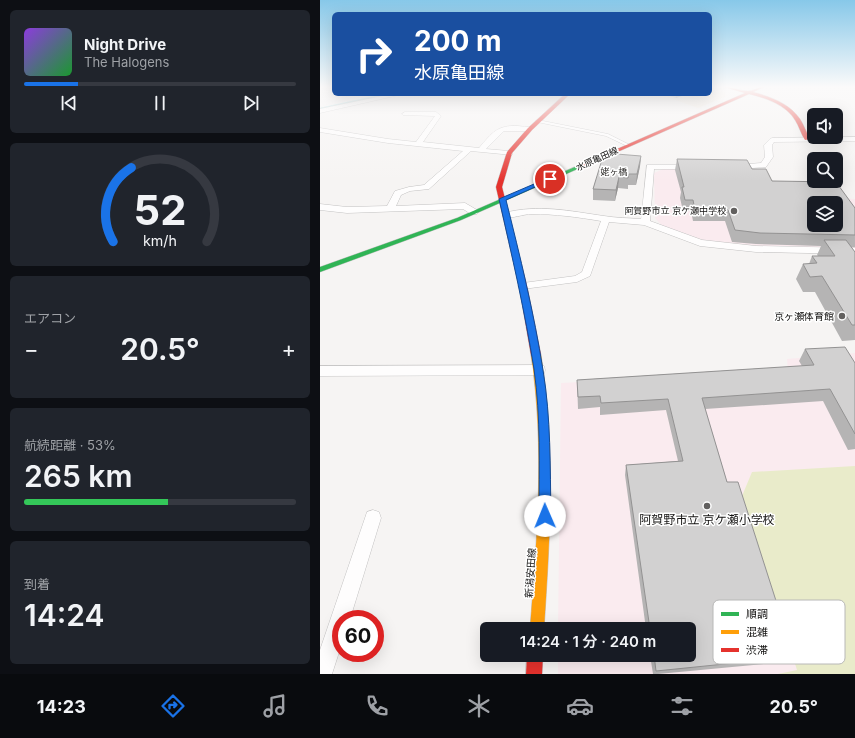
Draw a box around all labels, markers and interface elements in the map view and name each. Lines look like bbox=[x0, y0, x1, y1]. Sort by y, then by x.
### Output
text: 200 m bbox=[414, 24, 502, 58]
icon: right bbox=[348, 28, 400, 80]
text: Night Drive bbox=[84, 35, 166, 54]
text: The Halogens bbox=[84, 54, 169, 70]
text: 水原亀田線 bbox=[414, 62, 504, 83]
icon: previous bbox=[58, 92, 80, 114]
icon: pause bbox=[149, 92, 171, 114]
icon: next bbox=[240, 92, 262, 114]
map controls bbox=[807, 108, 843, 232]
button: sound bbox=[807, 108, 843, 144]
street label: 水原亀田線 bbox=[574, 144, 620, 173]
button: search bbox=[807, 152, 843, 188]
pin bbox=[533, 162, 567, 196]
district label: 姥ヶ橋 bbox=[600, 166, 628, 177]
icon: arrive bbox=[539, 168, 561, 190]
text: 52 bbox=[134, 185, 186, 235]
button: layers bbox=[807, 196, 843, 232]
place label: 阿賀野市立 京ケ瀬中学校 bbox=[624, 205, 726, 216]
marker: 阿賀野市立 京ケ瀬中学校 bbox=[729, 206, 739, 216]
text: km/h bbox=[143, 232, 177, 249]
text: エアコン bbox=[24, 310, 76, 326]
place label: 京ヶ瀬体育館 bbox=[774, 310, 834, 322]
marker: 京ヶ瀬体育館 bbox=[837, 311, 847, 321]
text: 20.5° bbox=[120, 331, 200, 367]
text: − bbox=[24, 336, 39, 362]
text: + bbox=[281, 336, 296, 362]
text: 航続距離 · 53% bbox=[24, 437, 116, 453]
text: 265 km bbox=[24, 458, 132, 494]
position arrow bbox=[524, 495, 566, 537]
marker: 阿賀野市立 京ケ瀬小学校 bbox=[702, 501, 712, 511]
place label: 阿賀野市立 京ケ瀬小学校 bbox=[639, 512, 775, 527]
street label: 新潟安田線 bbox=[522, 548, 538, 598]
text: 到着 bbox=[24, 576, 50, 592]
text: 14:24 bbox=[24, 597, 104, 633]
legend bbox=[713, 600, 845, 664]
text: 順調 bbox=[746, 607, 768, 621]
speed limit sign: 60 bbox=[332, 610, 384, 662]
text: 混雑 bbox=[746, 625, 768, 639]
text: 14:24 · 1 分 · 240 m bbox=[520, 632, 656, 651]
text: 渋滞 bbox=[746, 643, 768, 657]
icon: directions bbox=[159, 692, 187, 720]
icon: music bbox=[261, 692, 289, 720]
icon: phone bbox=[363, 692, 391, 720]
icon: climate bbox=[465, 692, 493, 720]
icon: car bbox=[566, 692, 594, 720]
icon: filters bbox=[668, 692, 696, 720]
text: 14:23 bbox=[37, 696, 86, 717]
text: 20.5° bbox=[770, 696, 818, 717]

